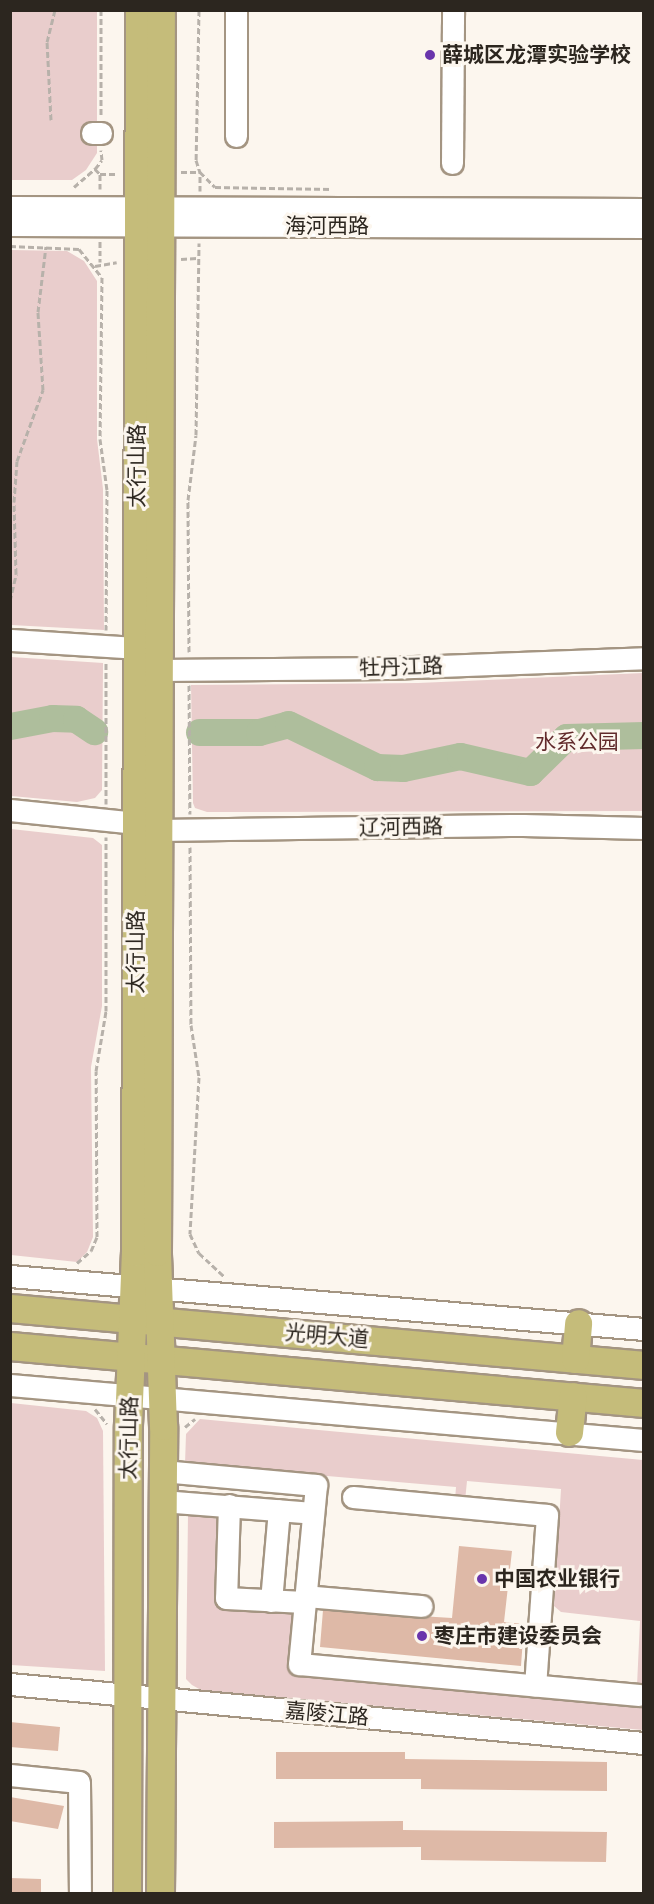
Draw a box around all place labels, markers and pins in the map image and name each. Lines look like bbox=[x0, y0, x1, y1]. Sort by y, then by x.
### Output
place label: 薛城区龙潭实验学校 bbox=[442, 42, 631, 68]
marker: 薛城区龙潭实验学校 bbox=[423, 48, 437, 62]
place label: 中国农业银行 bbox=[494, 1566, 620, 1592]
marker: 中国农业银行 bbox=[475, 1572, 489, 1586]
place label: 枣庄市建设委员会 bbox=[434, 1623, 602, 1649]
marker: 枣庄市建设委员会 bbox=[415, 1629, 429, 1643]

